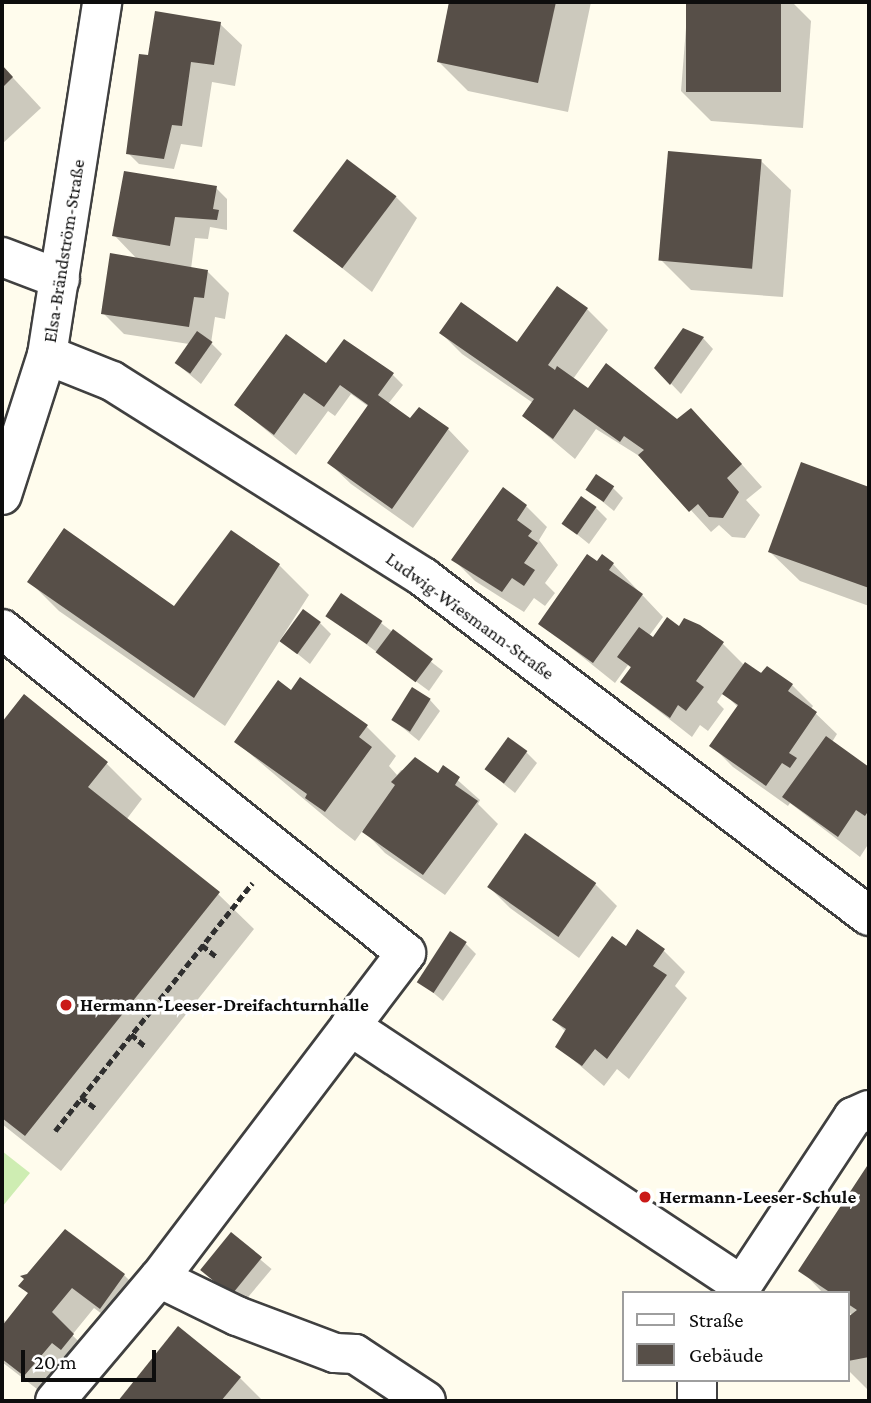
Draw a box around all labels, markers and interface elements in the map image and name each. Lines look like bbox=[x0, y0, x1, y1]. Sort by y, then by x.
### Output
street label: Elsa-Brändström-Straße bbox=[38, 158, 90, 344]
street label: Ludwig-Wiesmann-Straße bbox=[381, 547, 559, 685]
place label: Hermann-Leeser-Dreifachturnhalle bbox=[80, 994, 369, 1016]
marker: Hermann-Leeser-Dreifachturnhalle bbox=[58, 997, 74, 1013]
place label: Hermann-Leeser-Schule bbox=[659, 1186, 856, 1208]
marker: Hermann-Leeser-Schule bbox=[637, 1189, 653, 1205]
legend bbox=[622, 1291, 850, 1382]
text: Straße bbox=[689, 1308, 743, 1332]
scale bar bbox=[24, 1336, 159, 1380]
text: Gebäude bbox=[689, 1343, 763, 1367]
text: 20 m bbox=[34, 1350, 77, 1374]

